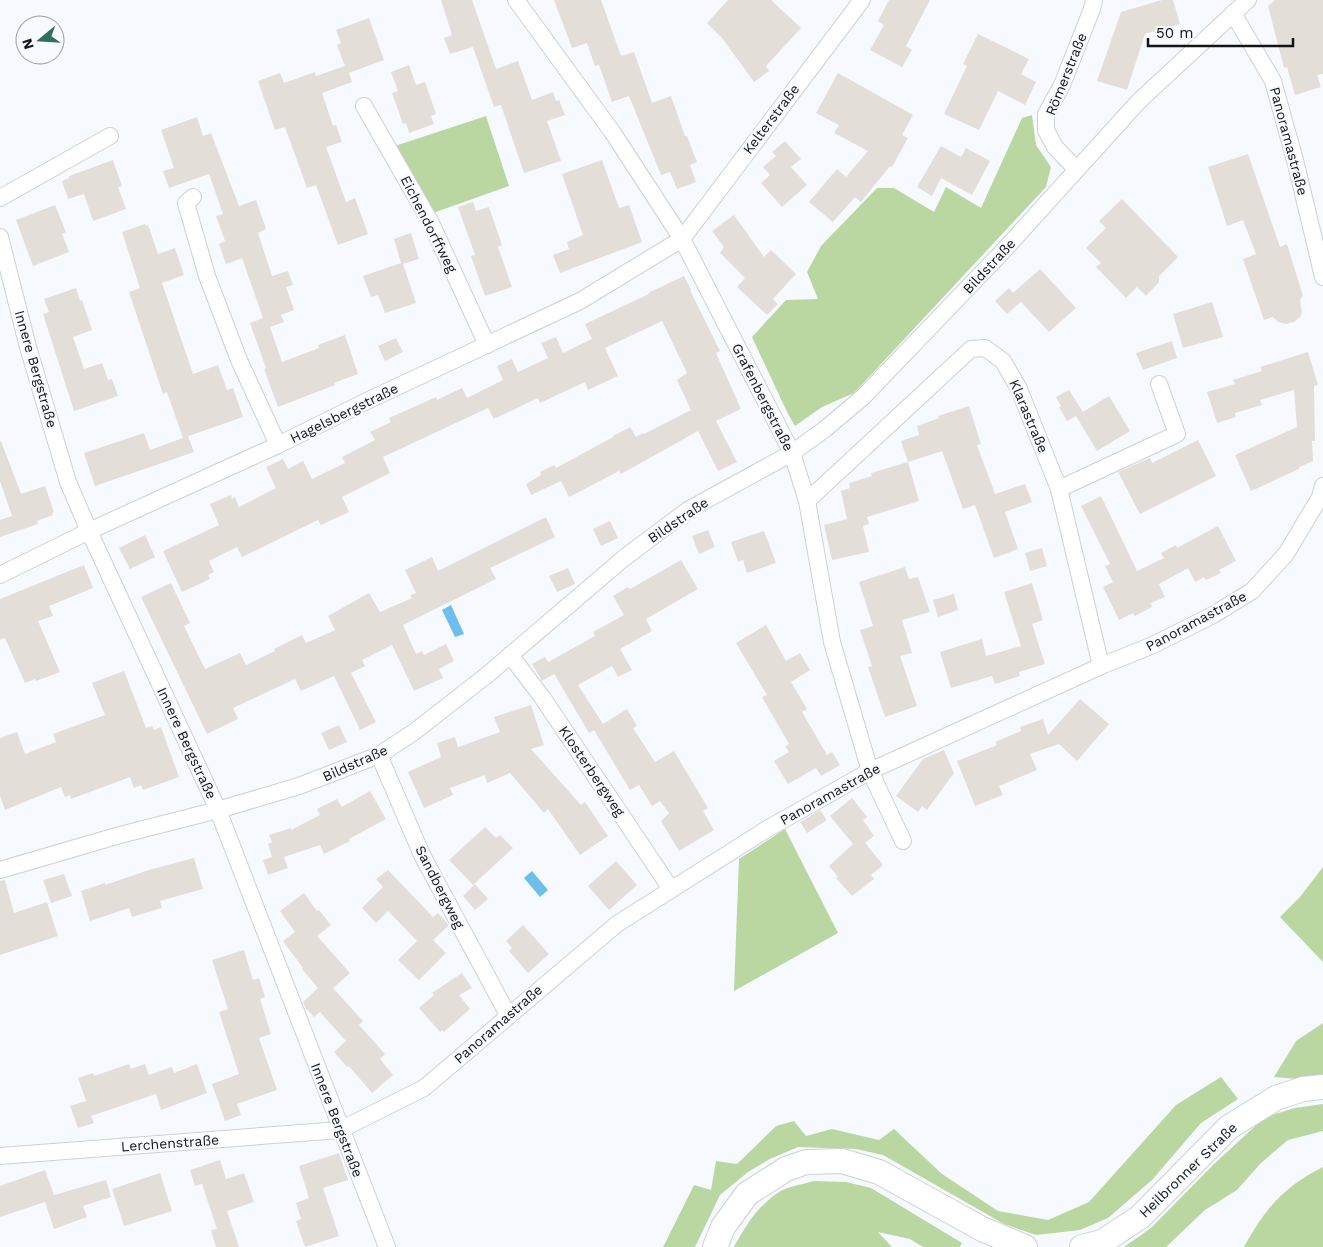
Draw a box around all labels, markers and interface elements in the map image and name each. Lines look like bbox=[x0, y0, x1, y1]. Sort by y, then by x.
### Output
north arrow bbox=[15, 15, 65, 65]
scale bar bbox=[1148, 15, 1293, 47]
text: 50 m bbox=[1156, 24, 1193, 42]
street label: Römerstraße bbox=[1042, 30, 1090, 118]
text: N bbox=[18, 37, 37, 51]
street label: Kelterstraße bbox=[739, 81, 803, 157]
street label: Panoramastraße bbox=[1267, 85, 1311, 197]
street label: Eichendorffweg bbox=[398, 173, 461, 276]
street label: Bildstraße bbox=[960, 235, 1018, 297]
street label: Innere Bergstraße bbox=[12, 309, 60, 429]
street label: Grafenbergstraße bbox=[729, 341, 797, 453]
street label: Klarastraße bbox=[1006, 377, 1052, 455]
street label: Hagelsbergstraße bbox=[287, 380, 401, 446]
street label: Bildstraße bbox=[645, 494, 711, 546]
street label: Panoramastraße bbox=[1143, 588, 1249, 654]
street label: Innere Bergstraße bbox=[154, 685, 220, 801]
street label: Klosterbergweg bbox=[556, 723, 628, 820]
street label: Bildstraße bbox=[320, 742, 390, 784]
street label: Panoramastraße bbox=[777, 760, 883, 828]
street label: Sandbergweg bbox=[412, 843, 468, 932]
street label: Panoramastraße bbox=[451, 981, 545, 1067]
street label: Innere Bergstraße bbox=[308, 1061, 366, 1179]
street label: Heilbronner Straße bbox=[1136, 1119, 1240, 1221]
street label: Lerchenstraße bbox=[120, 1132, 220, 1154]

